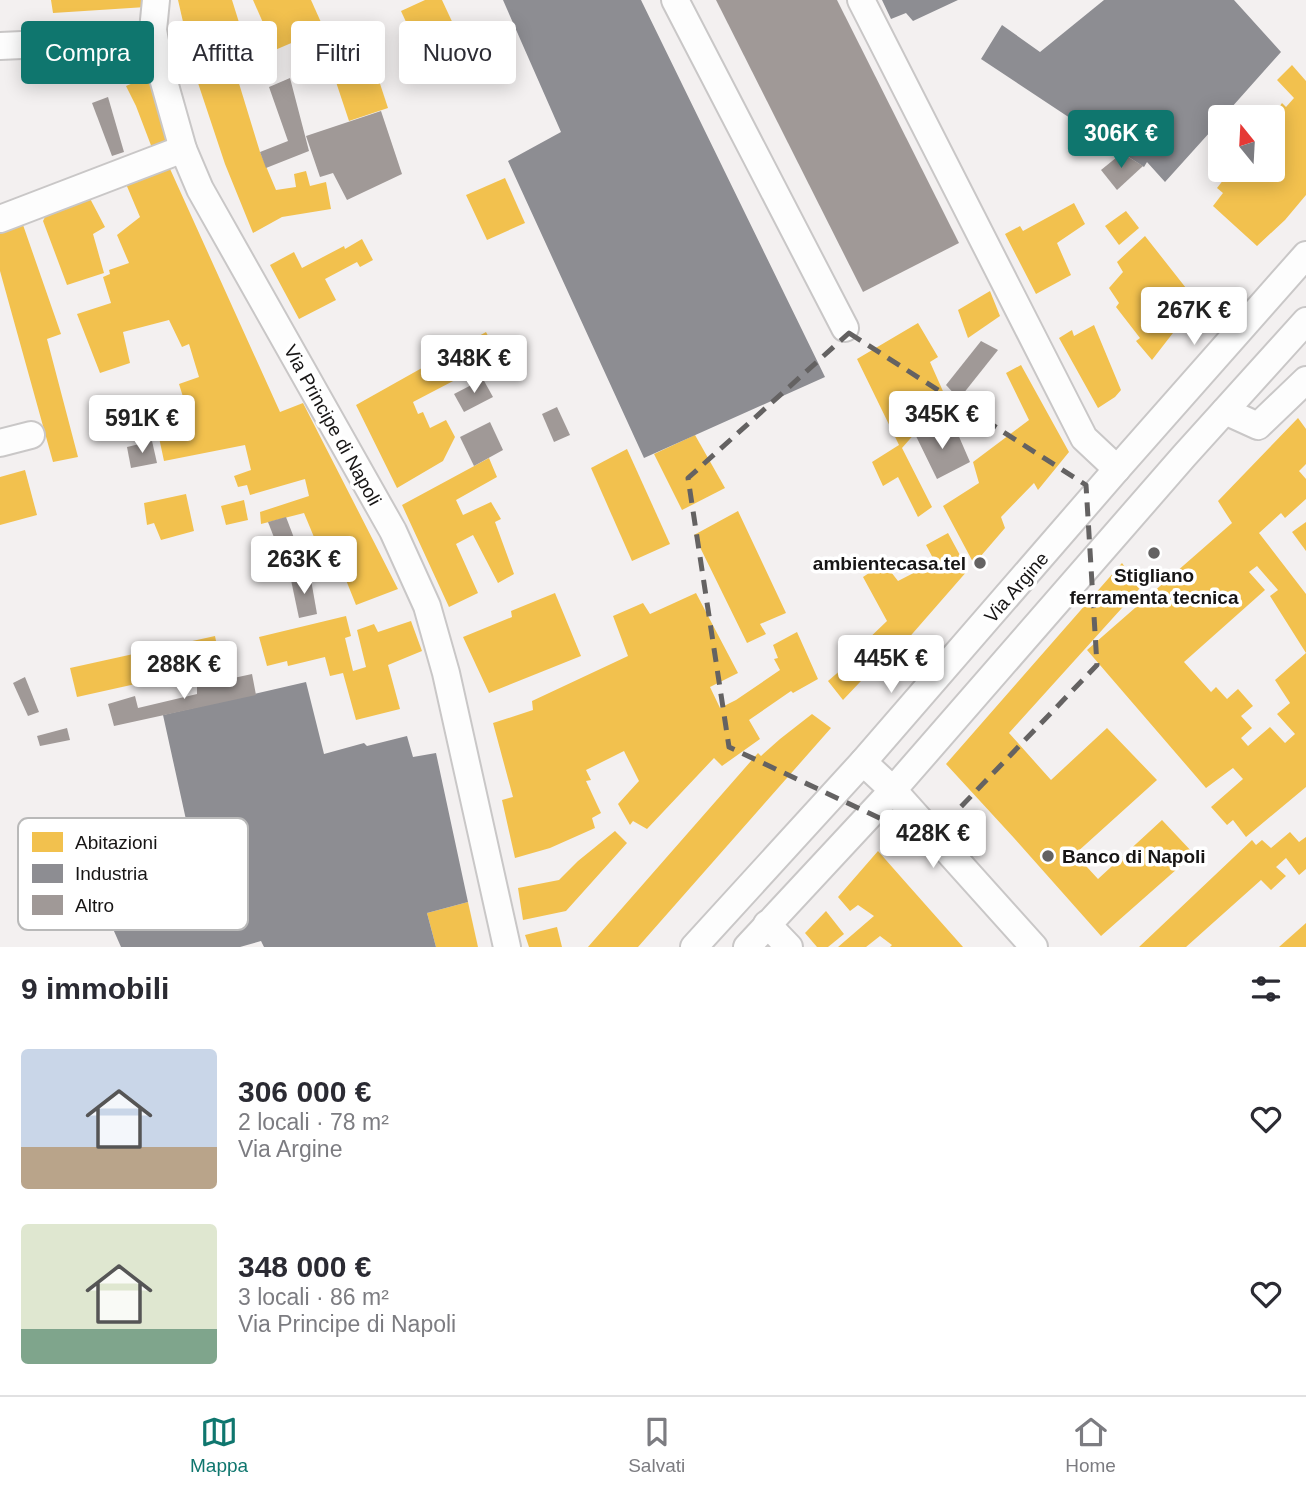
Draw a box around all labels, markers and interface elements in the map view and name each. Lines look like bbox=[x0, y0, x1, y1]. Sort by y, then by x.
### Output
chip: Compra bbox=[21, 21, 154, 84]
chip: Affitta bbox=[168, 21, 277, 84]
chip: Filtri bbox=[291, 21, 385, 84]
chip: Nuovo bbox=[399, 21, 516, 84]
north arrow bbox=[1208, 105, 1284, 182]
map controls bbox=[1208, 105, 1285, 182]
pin: 306K € bbox=[1064, 110, 1178, 170]
text: 306K € bbox=[1084, 120, 1158, 146]
pin: 267K € bbox=[1137, 288, 1251, 347]
text: 267K € bbox=[1157, 297, 1231, 323]
pin: 348K € bbox=[417, 336, 531, 395]
street label: Via Principe di Napoli bbox=[280, 341, 385, 509]
text: 348K € bbox=[437, 345, 511, 371]
pin: 345K € bbox=[885, 392, 999, 451]
pin: 591K € bbox=[85, 396, 199, 455]
text: 345K € bbox=[905, 401, 979, 427]
text: 591K € bbox=[105, 405, 179, 431]
pin: 263K € bbox=[247, 536, 361, 596]
marker: Stigliano ferramenta tecnica bbox=[1146, 545, 1162, 561]
text: 263K € bbox=[267, 546, 341, 572]
street label: Via Argine bbox=[980, 548, 1053, 627]
place label: ambientecasa.tel bbox=[813, 553, 966, 574]
marker: ambientecasa.tel bbox=[972, 555, 988, 571]
place label: Stigliano ferramenta tecnica bbox=[1070, 565, 1239, 608]
pin: 445K € bbox=[834, 636, 948, 695]
pin: 288K € bbox=[127, 642, 241, 701]
text: 445K € bbox=[854, 645, 928, 671]
text: 288K € bbox=[147, 651, 221, 677]
pin: 428K € bbox=[876, 810, 990, 870]
legend bbox=[18, 818, 248, 930]
text: 428K € bbox=[896, 820, 970, 846]
text: Abitazioni bbox=[75, 832, 157, 853]
place label: Banco di Napoli bbox=[1062, 846, 1206, 867]
marker: Banco di Napoli bbox=[1040, 848, 1056, 864]
text: Industria bbox=[75, 863, 148, 884]
text: Altro bbox=[75, 895, 114, 916]
icon: filters bbox=[1247, 970, 1285, 1008]
text: 9 immobili bbox=[21, 972, 169, 1005]
text: 306 000 € bbox=[238, 1075, 371, 1108]
icon: home bbox=[77, 1077, 161, 1161]
icon: heart bbox=[1247, 1100, 1285, 1138]
text: 2 locali · 78 m² bbox=[238, 1109, 389, 1135]
text: Via Argine bbox=[238, 1136, 342, 1162]
text: 348 000 € bbox=[238, 1250, 371, 1283]
icon: home bbox=[77, 1252, 161, 1336]
icon: heart bbox=[1247, 1275, 1285, 1313]
text: 3 locali · 86 m² bbox=[238, 1284, 389, 1310]
text: Via Principe di Napoli bbox=[238, 1311, 456, 1337]
tab: Mappa bbox=[190, 1413, 248, 1477]
tab: Salvati bbox=[628, 1413, 685, 1477]
tab: Home bbox=[1065, 1413, 1116, 1477]

